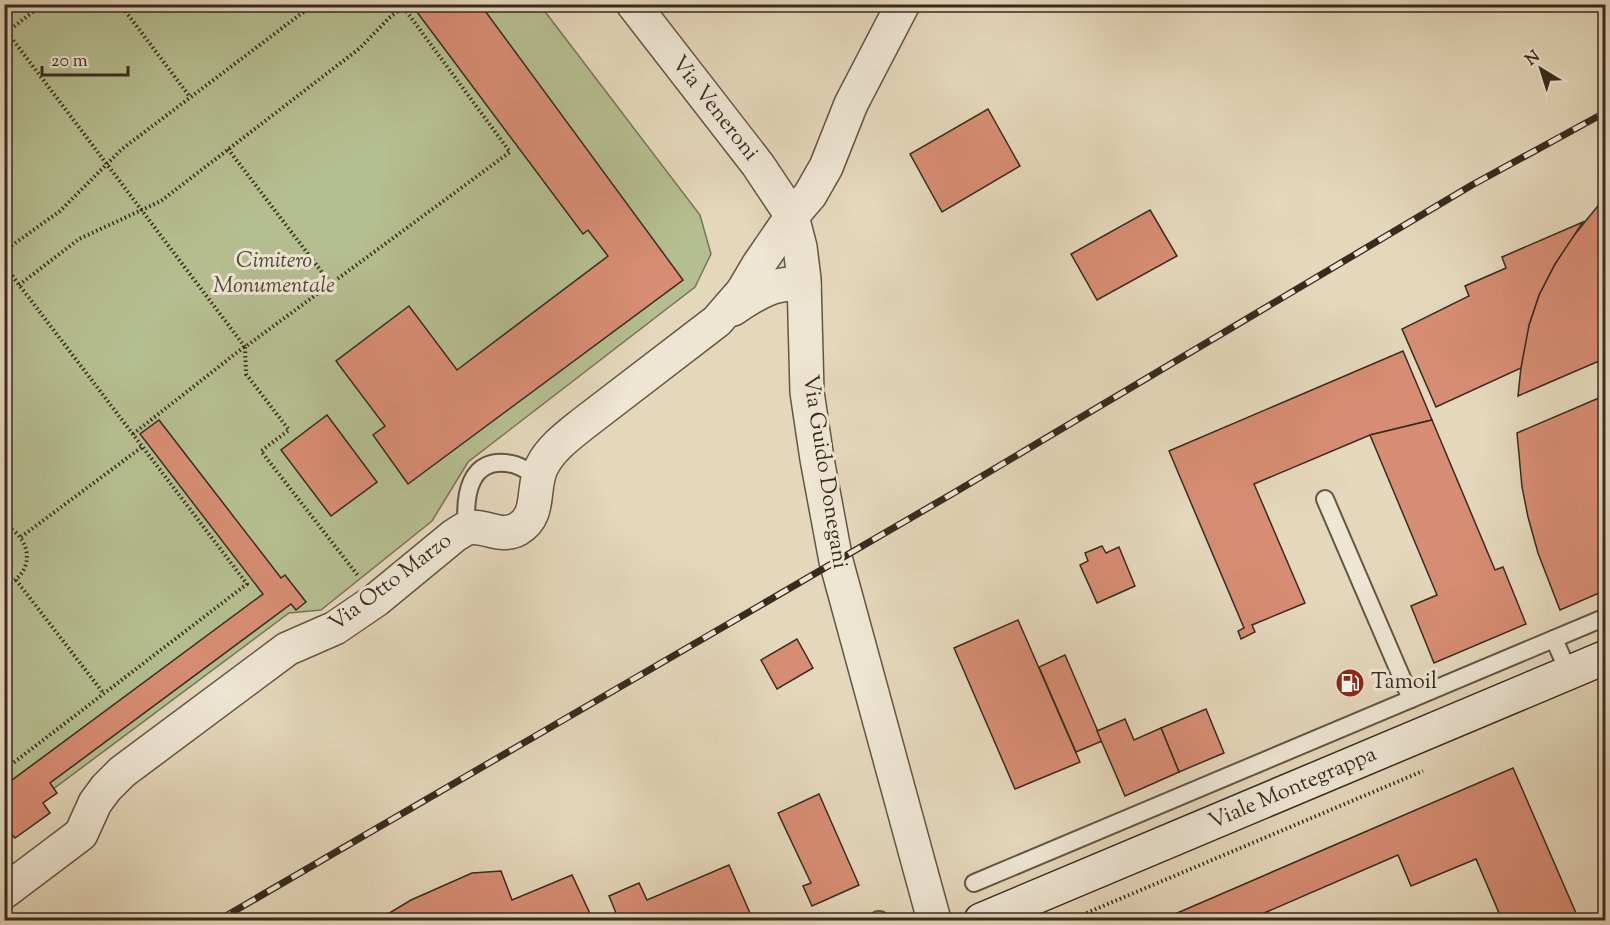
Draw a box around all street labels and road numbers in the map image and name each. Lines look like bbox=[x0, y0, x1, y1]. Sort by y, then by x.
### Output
street label: Via Veneroni bbox=[663, 50, 765, 168]
street label: Via Guido Donegani bbox=[793, 373, 855, 571]
street label: Via Otto Marzo bbox=[323, 526, 459, 640]
street label: Viale Montegrappa bbox=[1204, 739, 1382, 839]

